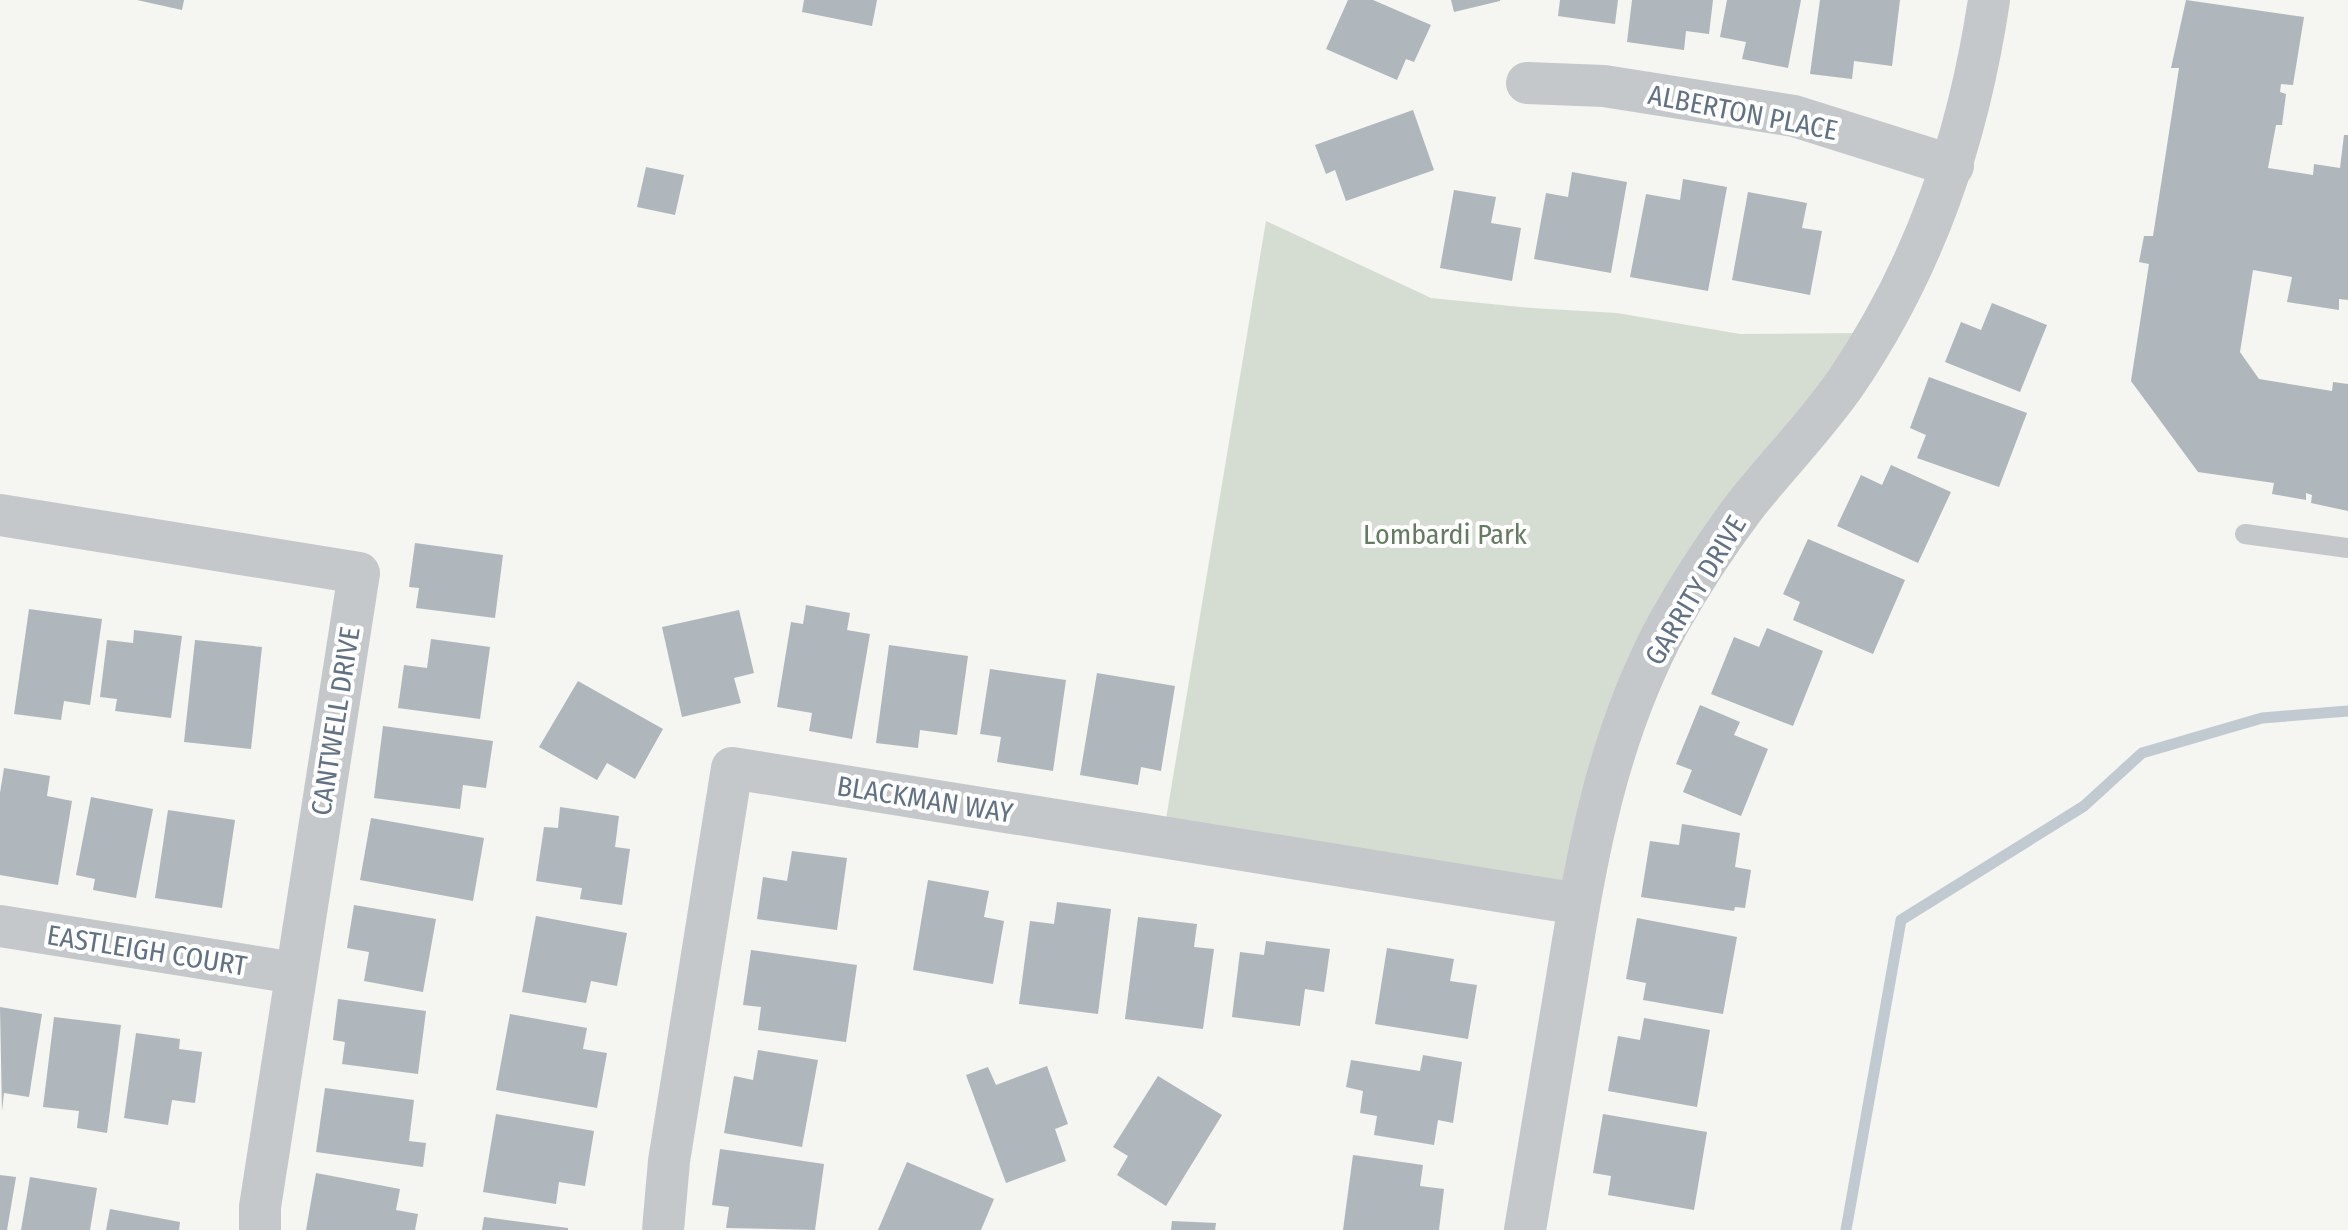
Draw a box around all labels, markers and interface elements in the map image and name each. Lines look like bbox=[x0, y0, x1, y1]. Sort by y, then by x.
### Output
street label: ALBERTON PLACE bbox=[1645, 78, 1840, 147]
street label: GARRITY DRIVE bbox=[1638, 510, 1753, 671]
park label: Lombardi Park bbox=[1363, 518, 1528, 551]
street label: CANTWELL DRIVE bbox=[304, 624, 367, 818]
street label: BLACKMAN WAY bbox=[835, 769, 1015, 830]
street label: EASTLEIGH COURT bbox=[45, 918, 249, 983]

